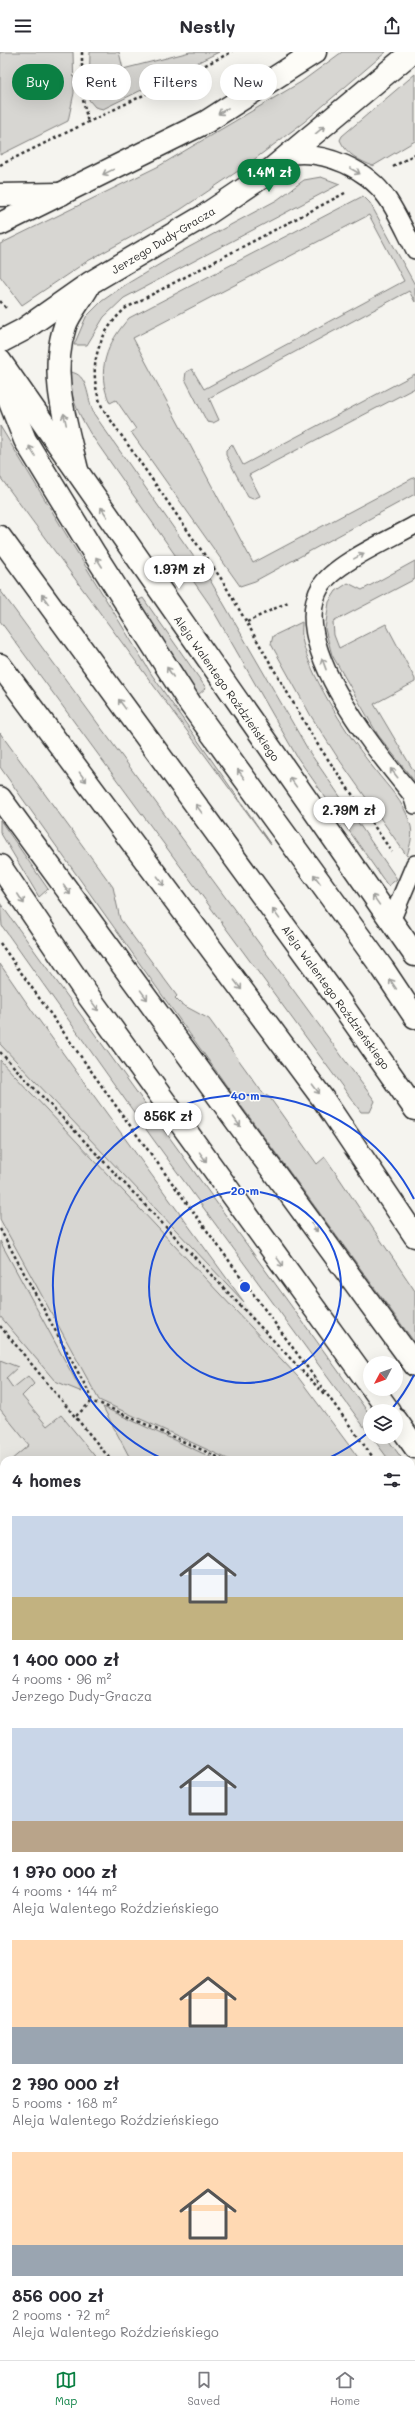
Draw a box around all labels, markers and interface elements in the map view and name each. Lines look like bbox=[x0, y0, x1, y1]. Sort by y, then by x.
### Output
text: Nestly bbox=[179, 14, 236, 38]
icon: menu bbox=[12, 15, 34, 37]
icon: share bbox=[381, 15, 403, 37]
chip: Buy bbox=[12, 64, 64, 100]
chip: Rent bbox=[72, 64, 131, 100]
chip: Filters bbox=[139, 64, 212, 100]
chip: New bbox=[220, 64, 277, 100]
one-way arrow bbox=[218, 107, 229, 115]
one-way arrow bbox=[315, 126, 326, 135]
pin: 1.4M zł bbox=[232, 159, 306, 193]
text: 1.4M zł bbox=[246, 163, 292, 180]
one-way arrow bbox=[349, 167, 361, 175]
one-way arrow bbox=[102, 169, 114, 176]
street label: Jerzego Dudy-Gracza bbox=[108, 203, 218, 277]
one-way arrow bbox=[61, 412, 69, 425]
one-way arrow bbox=[28, 446, 36, 457]
one-way arrow bbox=[100, 506, 109, 517]
one-way arrow bbox=[353, 552, 365, 560]
one-way arrow bbox=[95, 556, 103, 568]
pin: 1.97M zł bbox=[138, 556, 220, 590]
text: 1.97M zł bbox=[153, 560, 205, 577]
one-way arrow bbox=[41, 594, 49, 605]
street label: Aleja Walentego Roździeńskiego bbox=[171, 612, 284, 764]
one-way arrow bbox=[320, 658, 328, 670]
one-way arrow bbox=[165, 666, 173, 678]
one-way arrow bbox=[118, 699, 126, 710]
one-way arrow bbox=[389, 767, 398, 778]
one-way arrow bbox=[237, 768, 245, 779]
one-way arrow bbox=[79, 771, 87, 782]
one-way arrow bbox=[289, 777, 297, 788]
pin: 2.79M zł bbox=[308, 797, 390, 831]
text: 2.79M zł bbox=[322, 801, 376, 818]
one-way arrow bbox=[195, 804, 203, 815]
one-way arrow bbox=[313, 873, 322, 884]
one-way arrow bbox=[157, 875, 165, 886]
one-way arrow bbox=[63, 884, 71, 895]
one-way arrow bbox=[17, 893, 25, 904]
one-way arrow bbox=[372, 895, 380, 906]
one-way arrow bbox=[272, 909, 280, 920]
street label: Aleja Walentego Roździeńskiego bbox=[279, 922, 394, 1073]
one-way arrow bbox=[389, 979, 397, 990]
one-way arrow bbox=[234, 980, 243, 991]
one-way arrow bbox=[140, 989, 148, 1000]
one-way arrow bbox=[91, 1000, 99, 1011]
one-way arrow bbox=[312, 1084, 320, 1095]
text: 40 m bbox=[230, 1087, 260, 1103]
pin: 856K zł bbox=[131, 1103, 205, 1137]
text: 856K zł bbox=[144, 1107, 192, 1124]
one-way arrow bbox=[233, 1117, 241, 1128]
one-way arrow bbox=[199, 1151, 207, 1162]
text: 20 m bbox=[231, 1182, 259, 1198]
one-way arrow bbox=[310, 1222, 318, 1233]
one-way arrow bbox=[275, 1256, 284, 1267]
centre of rings bbox=[238, 1280, 252, 1294]
north arrow bbox=[363, 1356, 403, 1396]
map controls bbox=[363, 1356, 403, 1444]
button: layers bbox=[363, 1404, 403, 1444]
text: 4 homes bbox=[12, 1469, 81, 1491]
icon: filters bbox=[381, 1469, 403, 1491]
icon: home bbox=[172, 1542, 244, 1614]
text: 1 400 000 zł bbox=[12, 1648, 119, 1670]
text: 4 rooms · 96 m² bbox=[12, 1670, 111, 1687]
text: Jerzego Dudy-Gracza bbox=[12, 1687, 152, 1704]
icon: home bbox=[172, 1754, 244, 1826]
text: 1 970 000 zł bbox=[12, 1860, 117, 1882]
text: 4 rooms · 144 m² bbox=[12, 1882, 117, 1899]
text: Aleja Walentego Roździeńskiego bbox=[12, 1899, 219, 1916]
icon: home bbox=[172, 1966, 244, 2038]
text: 2 790 000 zł bbox=[12, 2072, 119, 2094]
text: 5 rooms · 168 m² bbox=[12, 2094, 117, 2111]
text: Aleja Walentego Roździeńskiego bbox=[12, 2111, 219, 2128]
icon: home bbox=[172, 2178, 244, 2250]
text: 856 000 zł bbox=[12, 2284, 104, 2306]
text: 2 rooms · 72 m² bbox=[12, 2306, 110, 2323]
text: Aleja Walentego Roździeńskiego bbox=[12, 2323, 219, 2340]
tab: Map bbox=[55, 2369, 77, 2408]
tab: Saved bbox=[187, 2369, 220, 2408]
tab: Home bbox=[330, 2369, 360, 2408]

